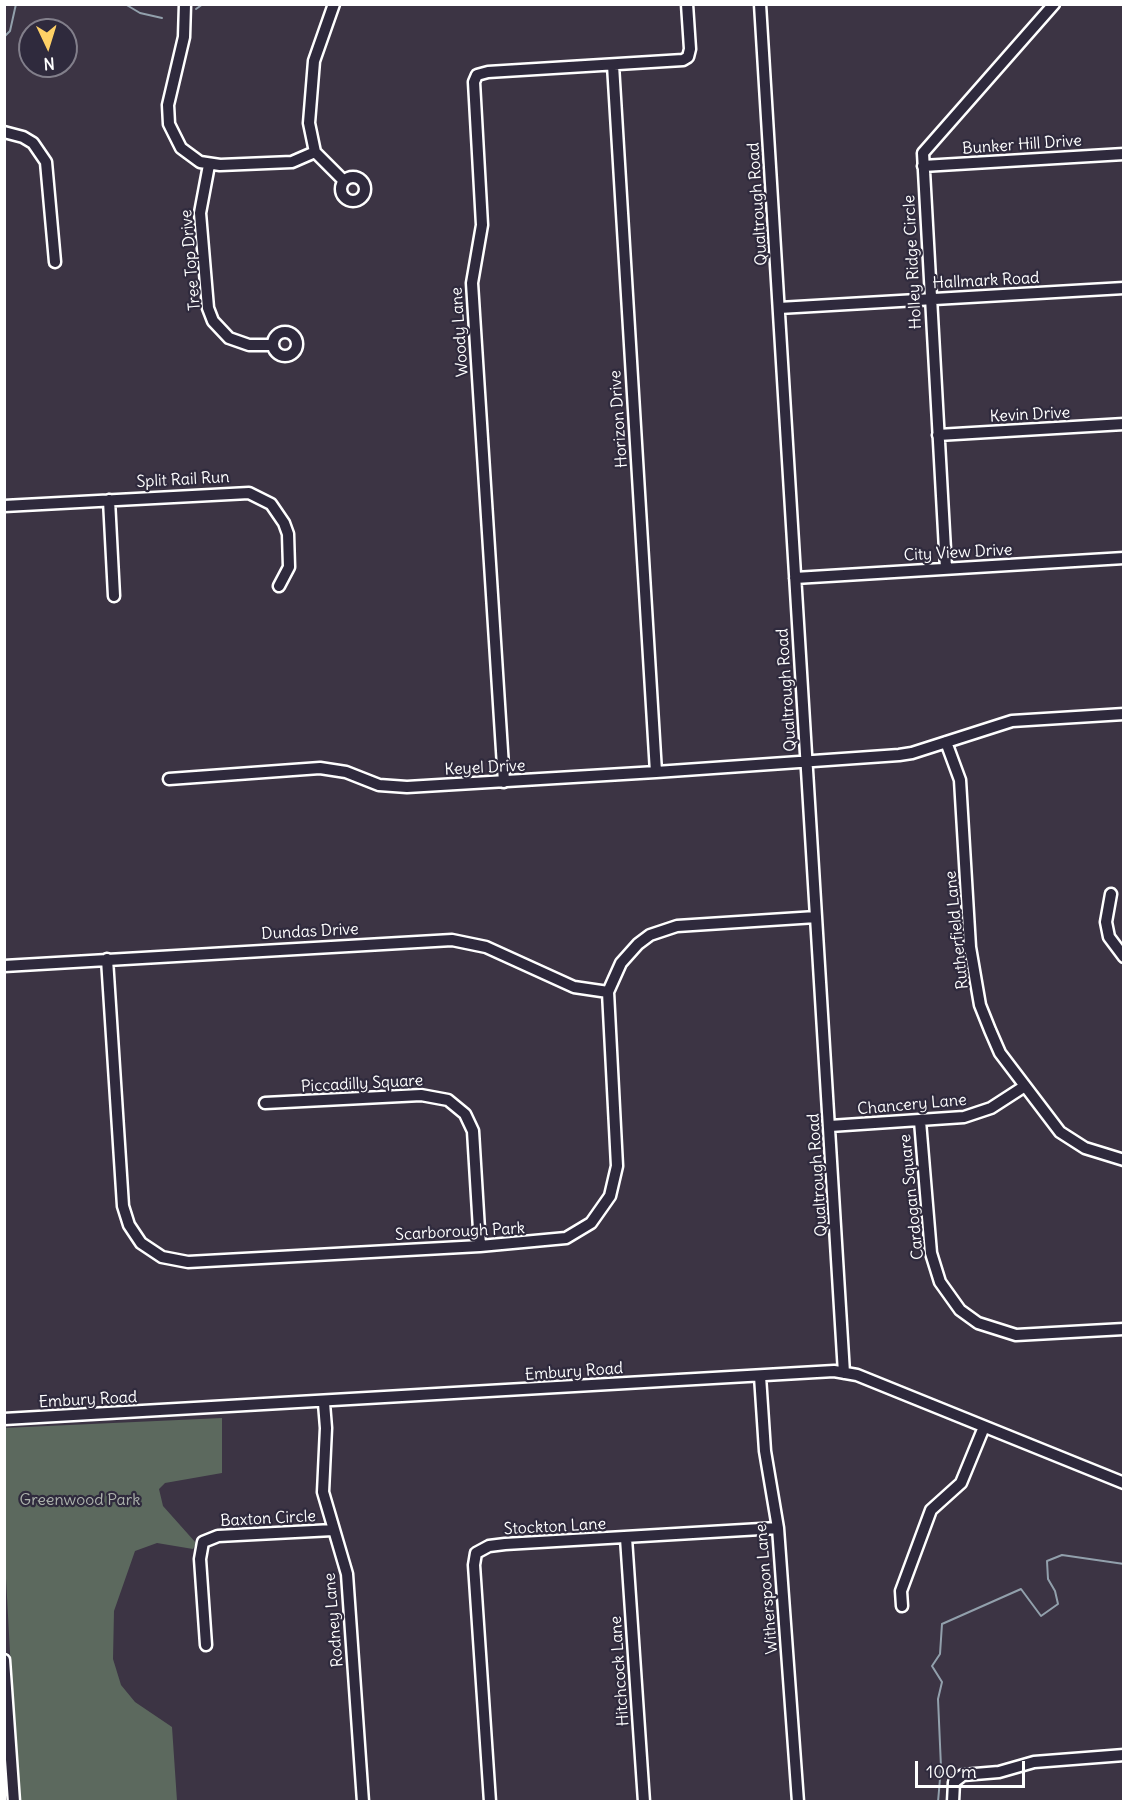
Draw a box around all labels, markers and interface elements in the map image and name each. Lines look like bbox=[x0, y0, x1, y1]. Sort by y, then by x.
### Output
north arrow bbox=[18, 18, 78, 78]
text: N bbox=[43, 54, 55, 74]
street label: Bunker Hill Drive bbox=[961, 131, 1083, 159]
street label: Qualtrough Road bbox=[744, 142, 772, 266]
street label: Holley Ridge Circle bbox=[900, 194, 926, 330]
street label: Tree Top Drive bbox=[177, 209, 205, 311]
street label: Hallmark Road bbox=[932, 269, 1040, 293]
street label: Woody Lane bbox=[447, 286, 473, 378]
street label: Horizon Drive bbox=[606, 369, 632, 469]
street label: Kevin Drive bbox=[989, 403, 1071, 427]
street label: Split Rail Run bbox=[136, 468, 230, 492]
street label: City View Drive bbox=[903, 541, 1013, 565]
street label: Qualtrough Road bbox=[773, 628, 801, 752]
street label: Keyel Drive bbox=[444, 756, 526, 780]
street label: Rutherfield Lane bbox=[941, 870, 973, 990]
street label: Dundas Drive bbox=[261, 920, 359, 944]
street label: Piccadilly Square bbox=[300, 1071, 424, 1097]
street label: Chancery Lane bbox=[857, 1091, 967, 1119]
street label: Qualtrough Road bbox=[804, 1113, 832, 1237]
street label: Cardogan Square bbox=[896, 1133, 928, 1261]
street label: Scarborough Park bbox=[395, 1219, 525, 1245]
street label: Embury Road bbox=[524, 1359, 624, 1385]
street label: Embury Road bbox=[38, 1388, 138, 1412]
park label: Greenwood Park bbox=[20, 1490, 140, 1510]
street label: Baxton Circle bbox=[220, 1507, 316, 1531]
street label: Stockton Lane bbox=[503, 1515, 607, 1539]
street label: Witherspoon Lane bbox=[752, 1523, 782, 1655]
street label: Rodney Lane bbox=[320, 1572, 348, 1668]
street label: Hitchcock Lane bbox=[607, 1615, 633, 1727]
scale bar bbox=[918, 1749, 1028, 1787]
text: 100 m bbox=[926, 1760, 977, 1783]

